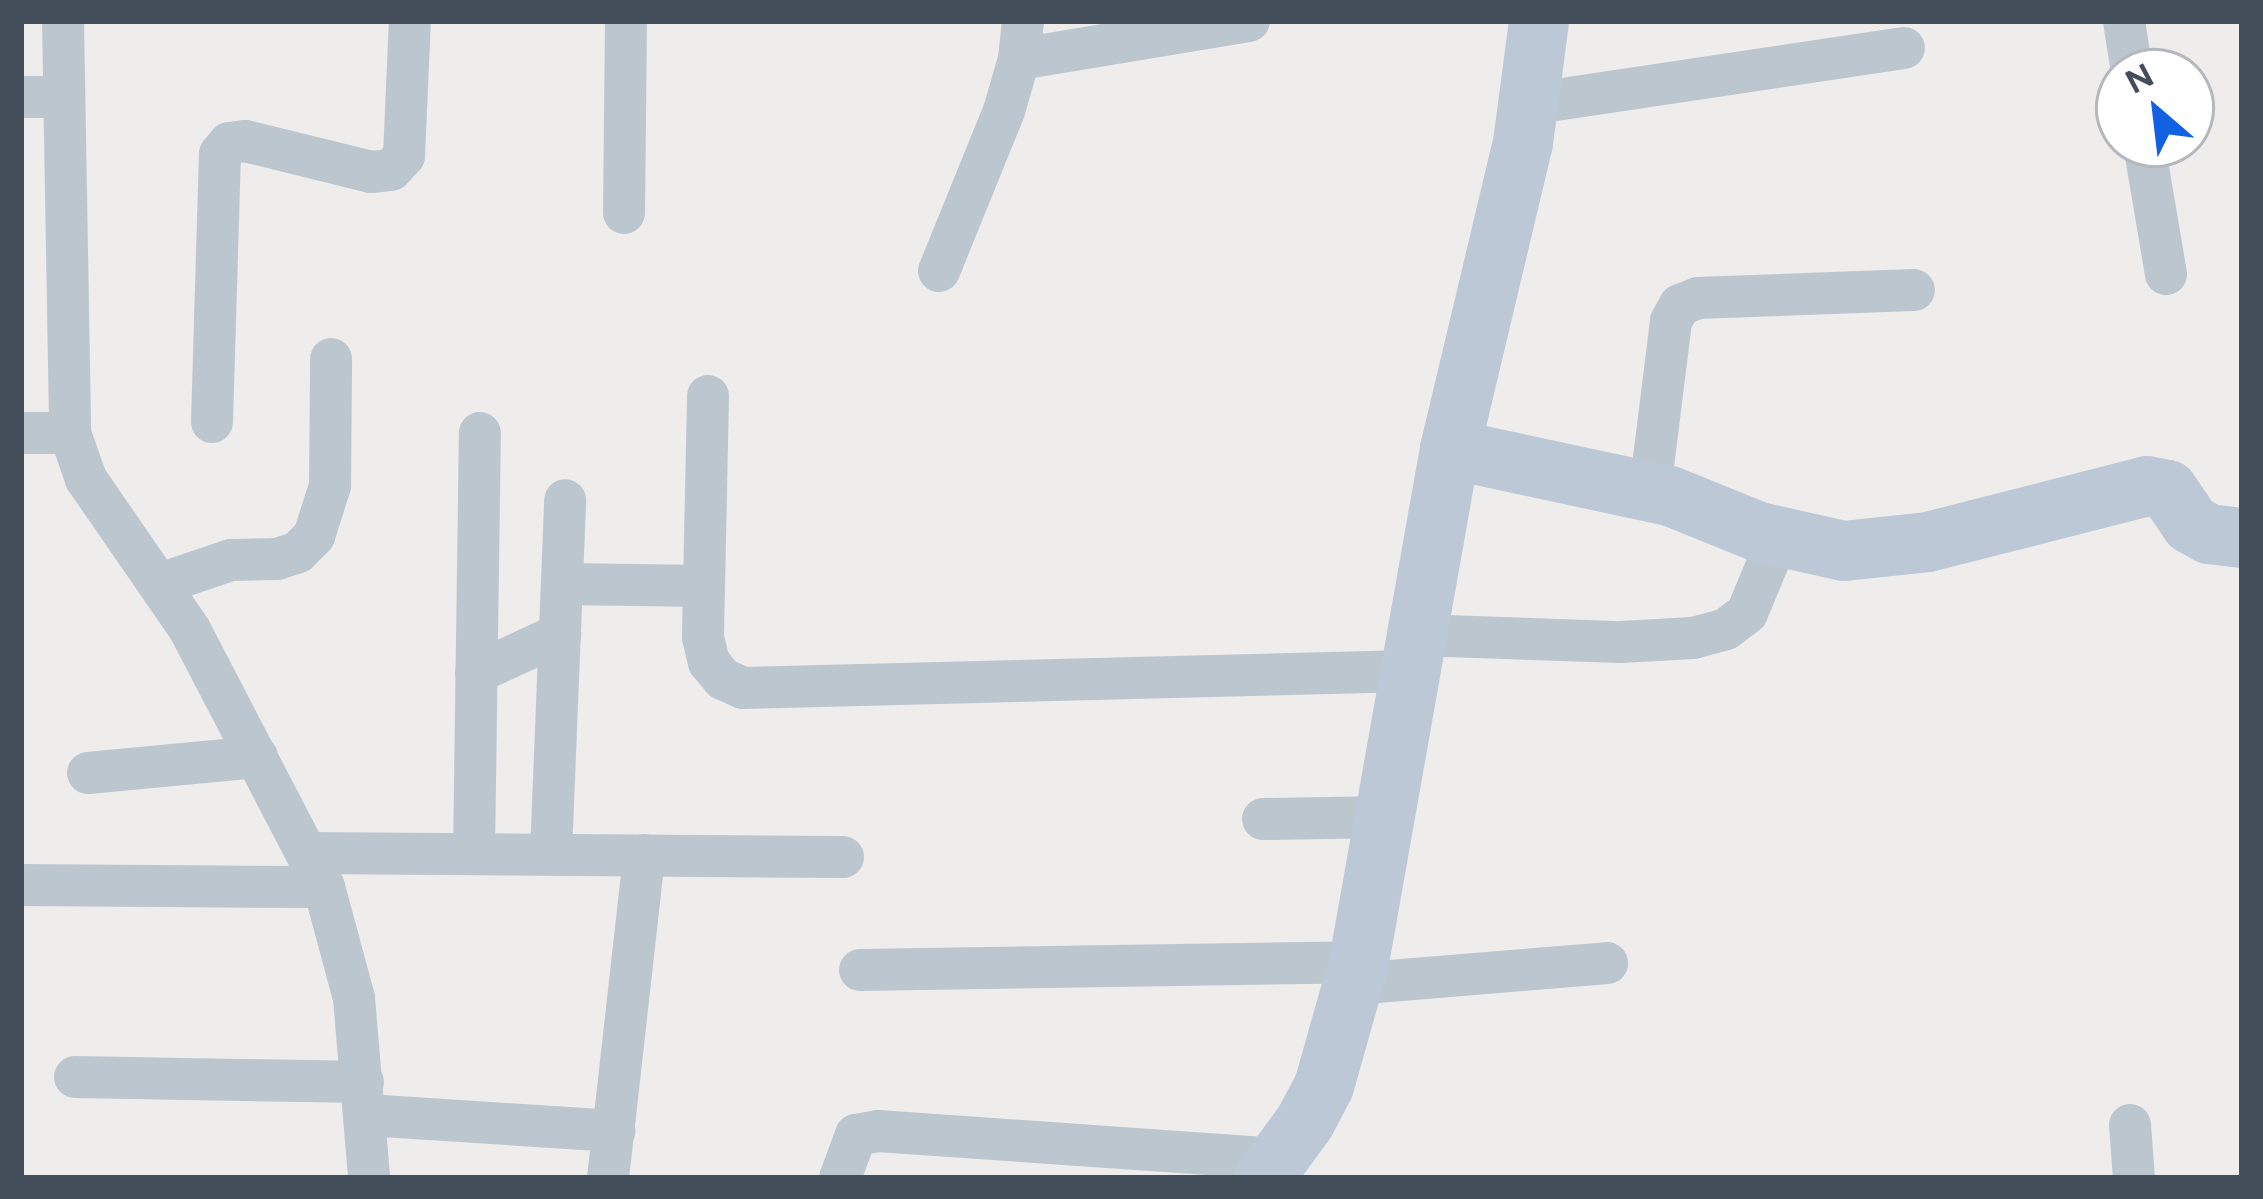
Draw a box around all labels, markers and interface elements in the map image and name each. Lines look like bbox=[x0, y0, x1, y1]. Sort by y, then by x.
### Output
north arrow bbox=[2095, 48, 2215, 168]
text: N bbox=[2119, 55, 2160, 102]

